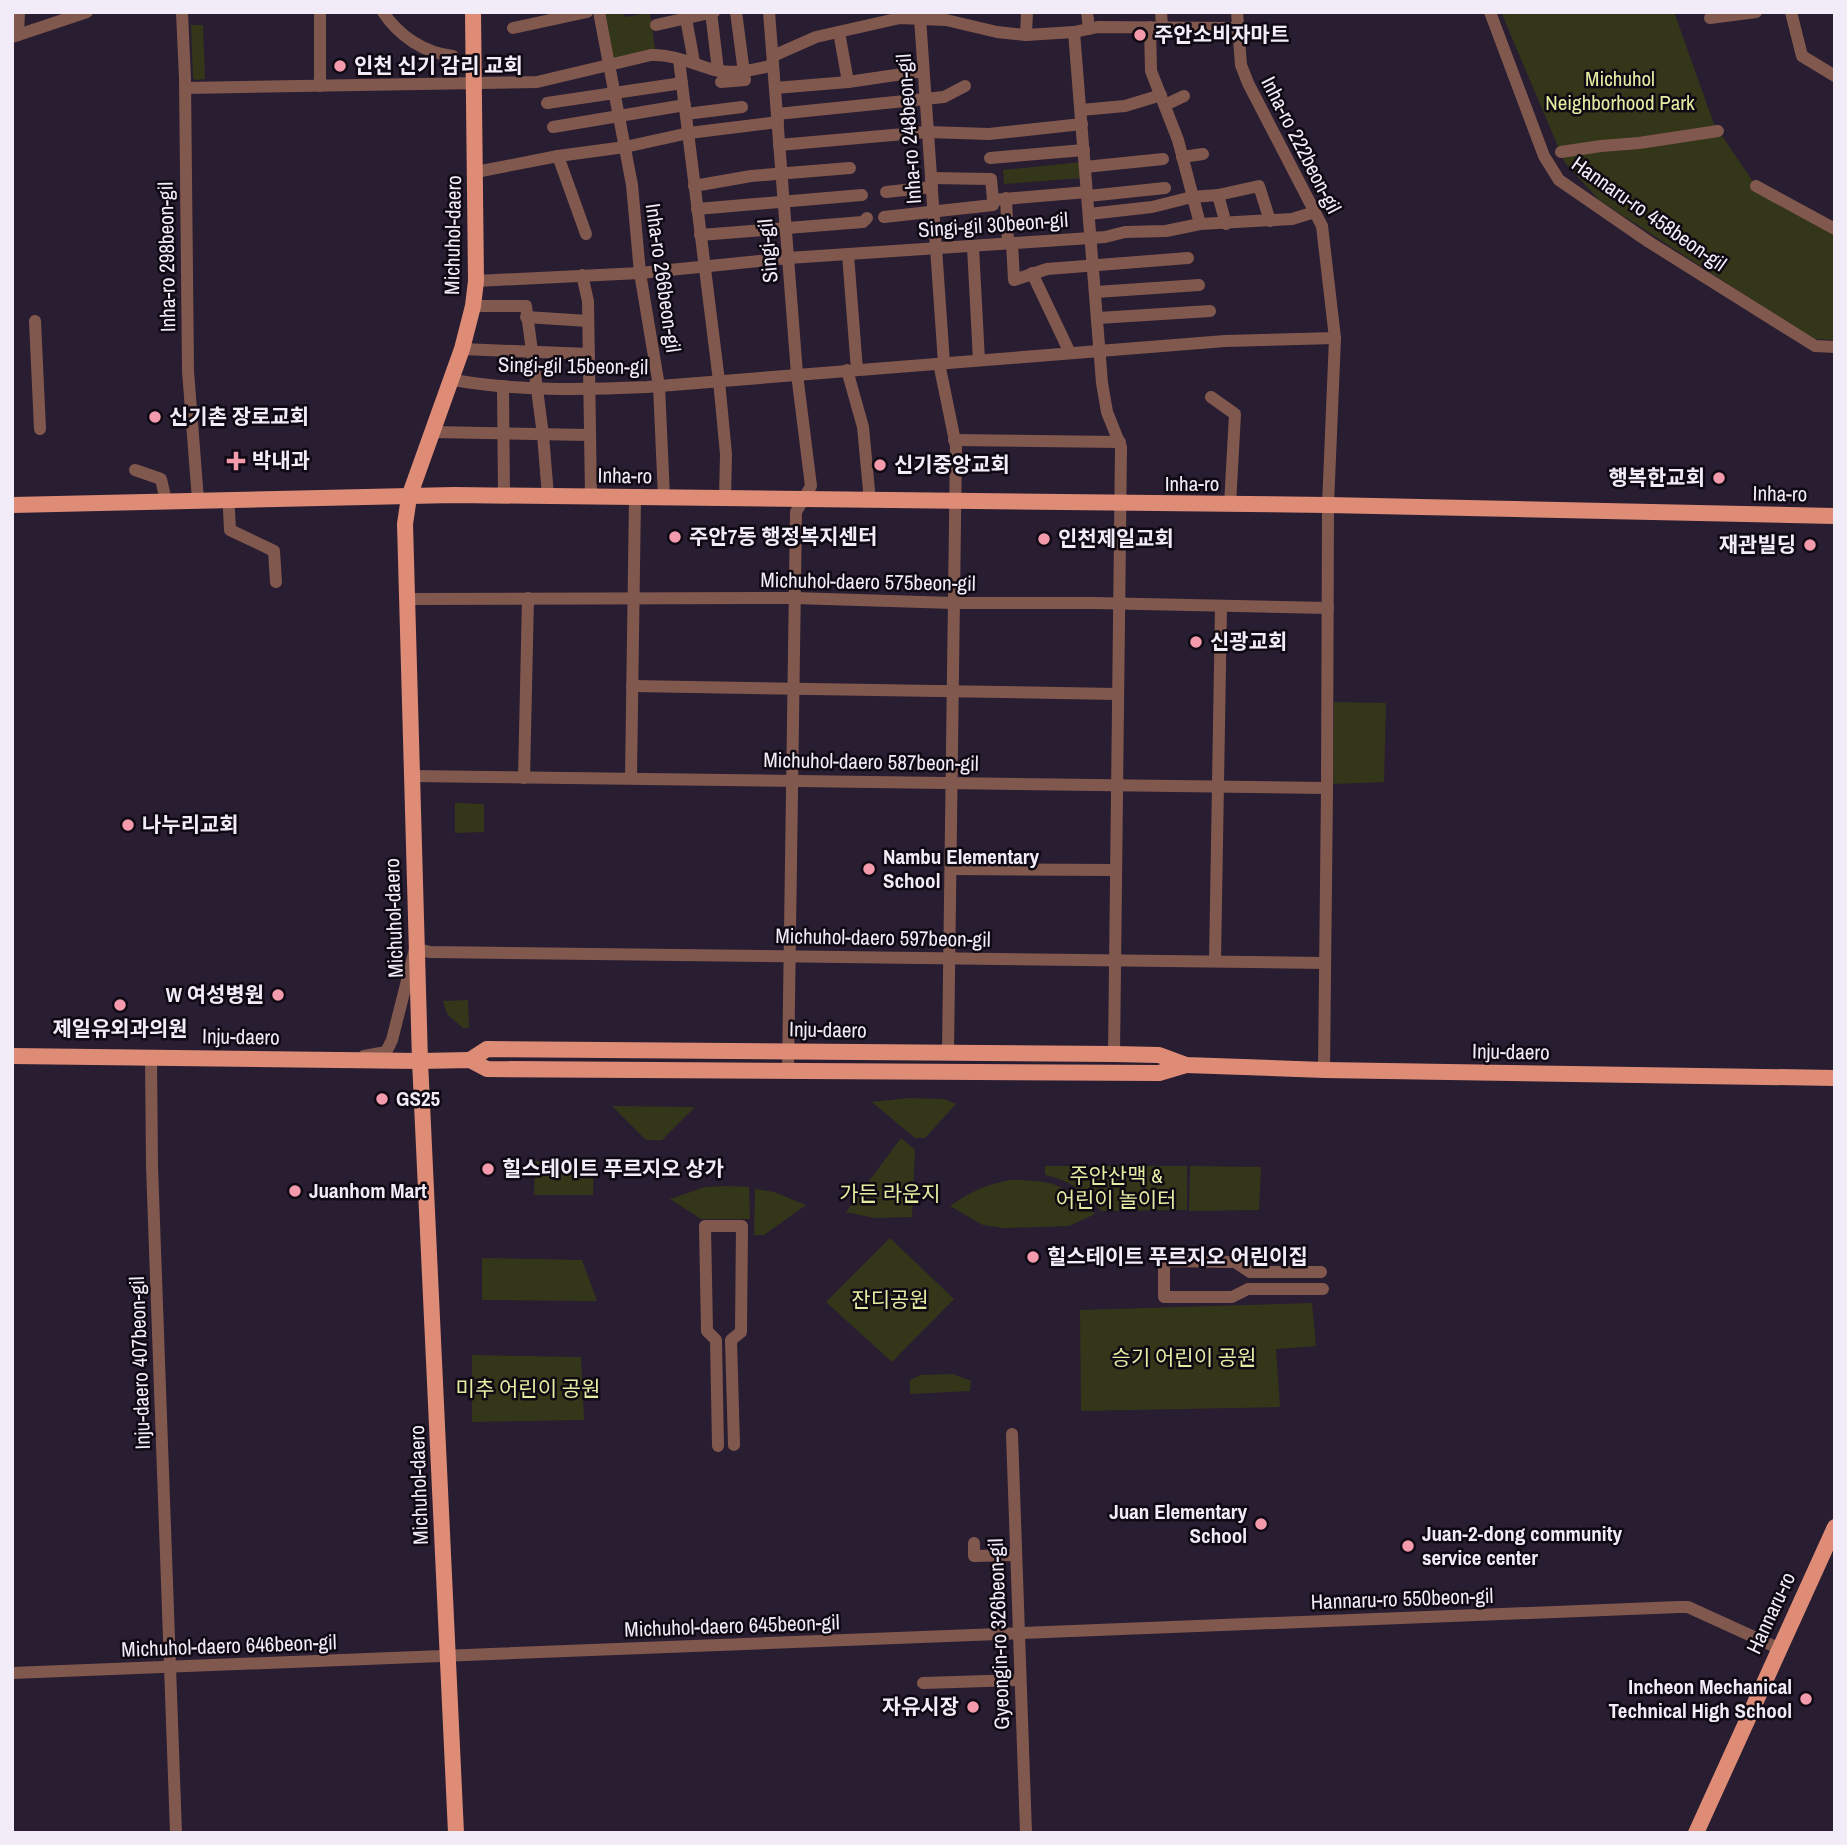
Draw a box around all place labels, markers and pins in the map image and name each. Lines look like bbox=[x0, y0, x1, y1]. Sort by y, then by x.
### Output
place label: 주안소비자마트 bbox=[1154, 20, 1289, 49]
marker: 주안소비자마트 bbox=[1132, 27, 1148, 43]
place label: 인천 신기 감리 교회 bbox=[354, 51, 523, 80]
marker: 인천 신기 감리 교회 bbox=[332, 58, 348, 74]
place label: 신기촌 장로교회 bbox=[169, 402, 309, 431]
marker: 신기촌 장로교회 bbox=[147, 409, 163, 425]
place label: 박내과 bbox=[252, 446, 310, 475]
place label: 신기중앙교회 bbox=[894, 450, 1010, 479]
marker: 박내과 bbox=[226, 451, 246, 471]
marker: 신기중앙교회 bbox=[872, 457, 888, 473]
place label: 행복한교회 bbox=[1608, 463, 1705, 492]
marker: 행복한교회 bbox=[1711, 470, 1727, 486]
place label: 주안7동 행정복지센터 bbox=[689, 522, 877, 551]
place label: 인천제일교회 bbox=[1058, 524, 1174, 553]
marker: 주안7동 행정복지센터 bbox=[667, 529, 683, 545]
place label: 재관빌딩 bbox=[1719, 530, 1796, 559]
marker: 인천제일교회 bbox=[1036, 531, 1052, 547]
marker: 재관빌딩 bbox=[1802, 537, 1818, 553]
place label: 신광교회 bbox=[1210, 627, 1287, 656]
marker: 신광교회 bbox=[1188, 634, 1204, 650]
place label: 나누리교회 bbox=[142, 810, 239, 839]
marker: 나누리교회 bbox=[120, 817, 136, 833]
place label: Nambu Elementary School bbox=[883, 842, 1039, 895]
marker: Nambu Elementary School bbox=[861, 861, 877, 877]
place label: W 여성병원 bbox=[166, 980, 264, 1009]
marker: W 여성병원 bbox=[270, 987, 286, 1003]
marker: 제일유외과의원 bbox=[112, 997, 128, 1013]
place label: 제일유외과의원 bbox=[52, 1014, 188, 1043]
place label: GS25 bbox=[396, 1084, 440, 1113]
marker: GS25 bbox=[374, 1091, 390, 1107]
place label: 힐스테이트 푸르지오 상가 bbox=[502, 1154, 724, 1183]
marker: 힐스테이트 푸르지오 상가 bbox=[480, 1161, 496, 1177]
place label: Juanhom Mart bbox=[309, 1176, 427, 1205]
marker: Juanhom Mart bbox=[287, 1183, 303, 1199]
place label: 힐스테이트 푸르지오 어린이집 bbox=[1047, 1242, 1308, 1271]
marker: 힐스테이트 푸르지오 어린이집 bbox=[1025, 1249, 1041, 1265]
place label: Juan Elementary School bbox=[1109, 1497, 1247, 1550]
marker: Juan Elementary School bbox=[1253, 1516, 1269, 1532]
place label: Juan-2-dong community service center bbox=[1422, 1519, 1622, 1572]
marker: Juan-2-dong community service center bbox=[1400, 1538, 1416, 1554]
place label: Incheon Mechanical Technical High School bbox=[1609, 1672, 1792, 1725]
marker: Incheon Mechanical Technical High School bbox=[1798, 1691, 1814, 1707]
place label: 자유시장 bbox=[882, 1692, 959, 1721]
marker: 자유시장 bbox=[965, 1699, 981, 1715]

